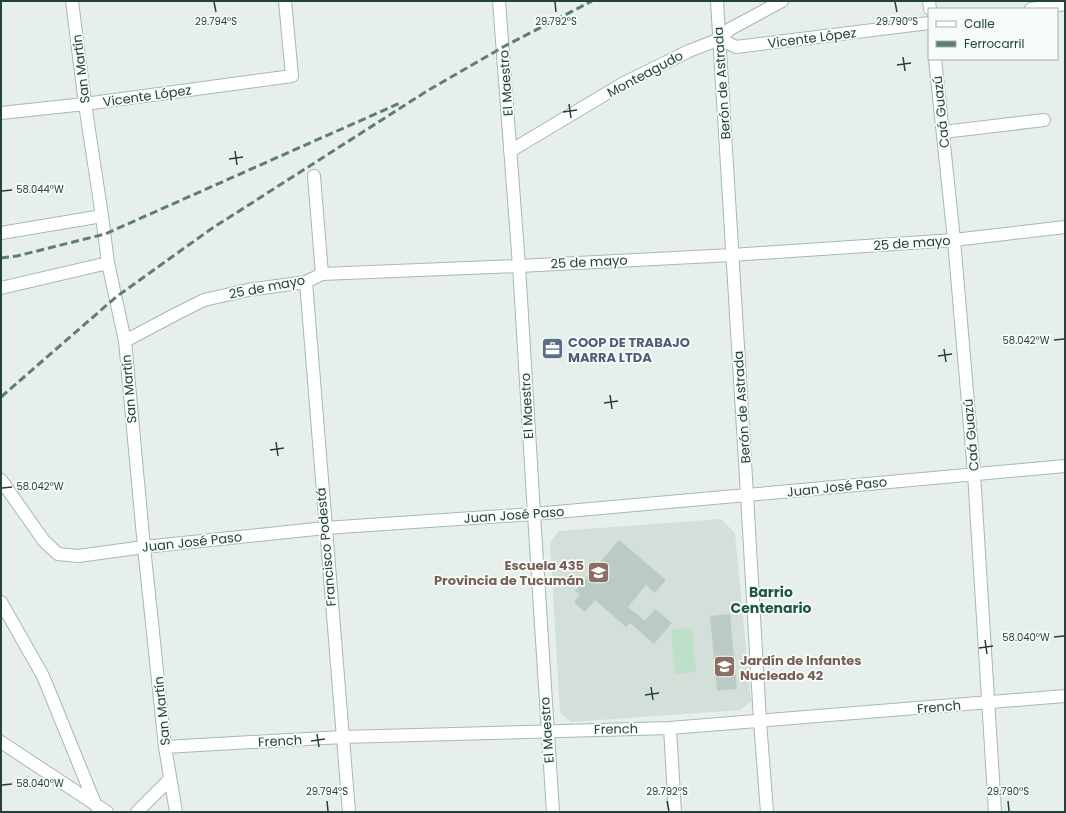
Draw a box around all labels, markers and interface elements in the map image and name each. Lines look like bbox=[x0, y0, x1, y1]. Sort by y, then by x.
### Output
legend bbox=[928, 8, 1058, 60]
text: 29.794°S bbox=[195, 14, 237, 29]
text: 29.792°S bbox=[535, 14, 577, 29]
text: 29.790°S bbox=[876, 14, 918, 29]
text: Calle bbox=[964, 15, 995, 32]
street label: Vicente López bbox=[767, 23, 858, 53]
street label: Berón de Astrada bbox=[709, 26, 735, 140]
street label: San Martín bbox=[67, 33, 95, 105]
text: Ferrocarril bbox=[964, 35, 1024, 52]
street label: Monteagudo bbox=[604, 46, 686, 102]
street label: El Maestro bbox=[494, 49, 518, 117]
street label: Caá Guazú bbox=[928, 75, 954, 149]
street label: Vicente López bbox=[101, 80, 193, 112]
text: 58.044°W bbox=[16, 182, 64, 197]
street label: 25 de mayo bbox=[873, 231, 951, 255]
street label: 25 de mayo bbox=[550, 250, 628, 274]
street label: 25 de mayo bbox=[227, 270, 307, 304]
place label: COOP DE TRABAJO MARRA LTDA bbox=[568, 333, 690, 367]
text: 58.042°W bbox=[1003, 333, 1050, 348]
office icon: COOP DE TRABAJO MARRA LTDA bbox=[540, 336, 566, 362]
street label: Berón de Astrada bbox=[729, 350, 755, 464]
street label: San Martín bbox=[117, 354, 141, 424]
street label: El Maestro bbox=[516, 373, 538, 439]
street label: Caá Guazú bbox=[958, 398, 984, 472]
street label: Juan José Paso bbox=[786, 472, 888, 502]
text: 58.042°W bbox=[17, 479, 64, 494]
street label: Francisco Podestá bbox=[311, 487, 341, 607]
street label: Juan José Paso bbox=[463, 502, 565, 528]
street label: Juan José Paso bbox=[141, 527, 243, 557]
place label: Escuela 435 Provincia de Tucumán bbox=[434, 556, 584, 590]
school or university icon: Escuela 435 Provincia de Tucumán bbox=[586, 559, 612, 585]
district label: Barrio Centenario bbox=[730, 582, 812, 618]
text: 58.040°W bbox=[1002, 630, 1050, 645]
place label: Jardín de Infantes Nucleado 42 bbox=[740, 651, 861, 685]
school or university icon: Jardín de Infantes Nucleado 42 bbox=[712, 654, 738, 680]
street label: San Martín bbox=[149, 676, 175, 746]
street label: El Maestro bbox=[535, 696, 559, 764]
street label: French bbox=[916, 696, 962, 718]
street label: French bbox=[594, 719, 638, 739]
street label: French bbox=[258, 730, 302, 752]
text: 58.040°W bbox=[16, 776, 64, 791]
text: 29.794°S bbox=[306, 784, 348, 799]
text: 29.792°S bbox=[646, 784, 688, 799]
text: 29.790°S bbox=[987, 784, 1029, 799]

